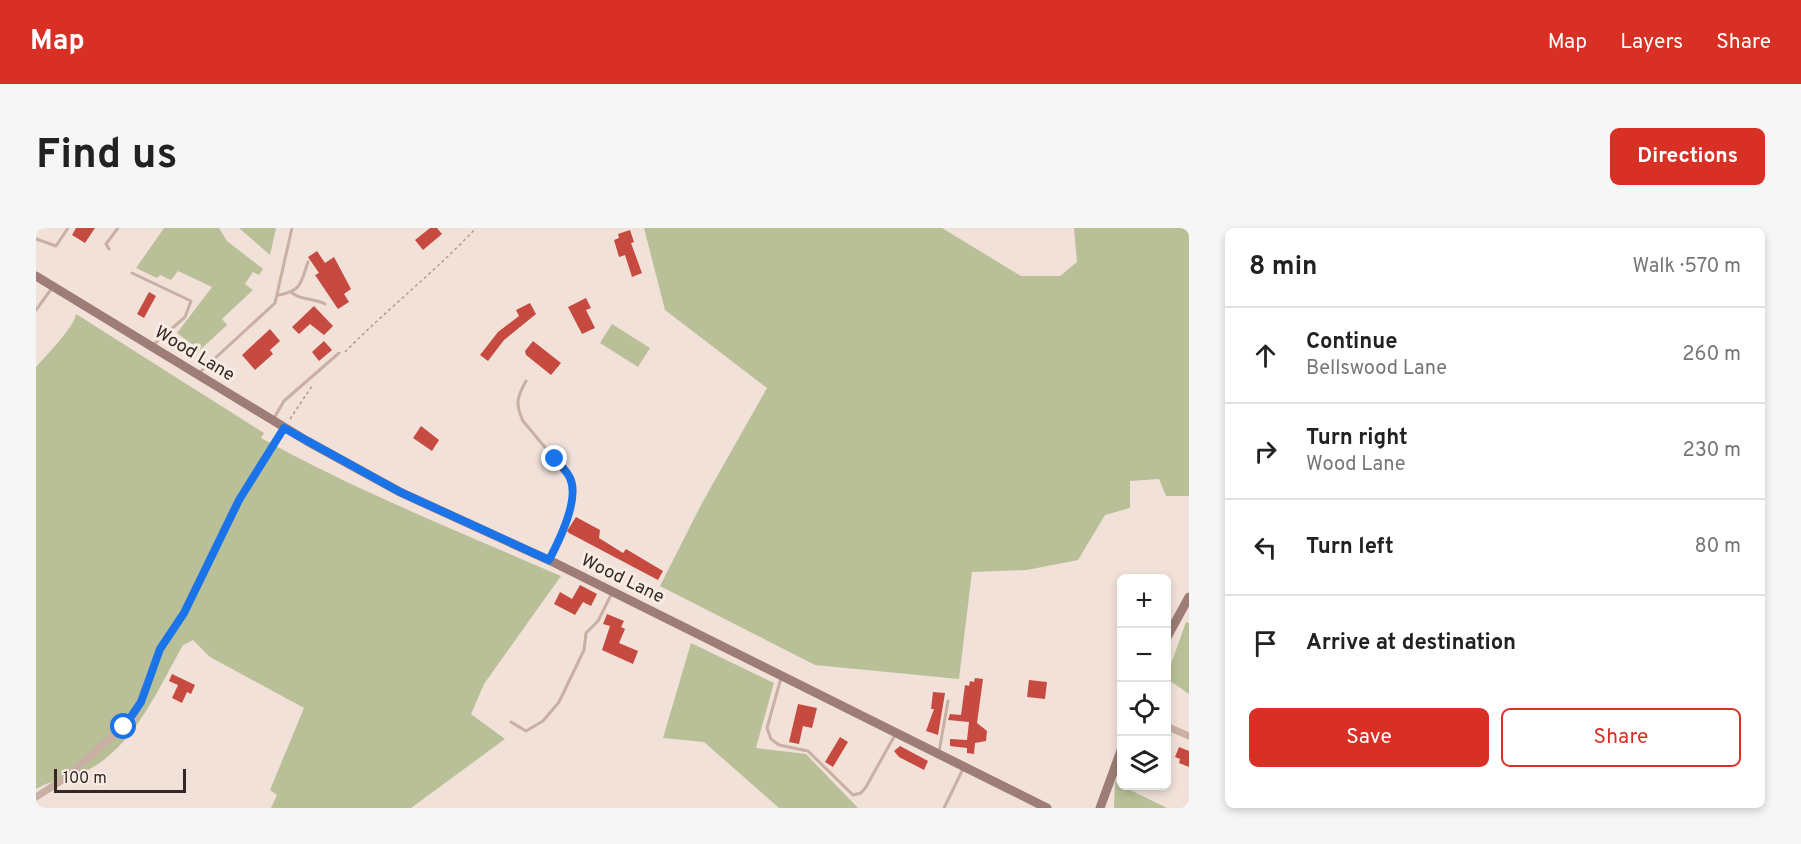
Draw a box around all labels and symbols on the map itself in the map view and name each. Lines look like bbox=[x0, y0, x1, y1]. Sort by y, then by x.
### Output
street label: Wood Lane bbox=[150, 321, 239, 387]
route end bbox=[541, 445, 567, 471]
street label: Wood Lane bbox=[577, 549, 668, 609]
route start bbox=[110, 713, 136, 739]
scale bar bbox=[54, 766, 186, 794]

